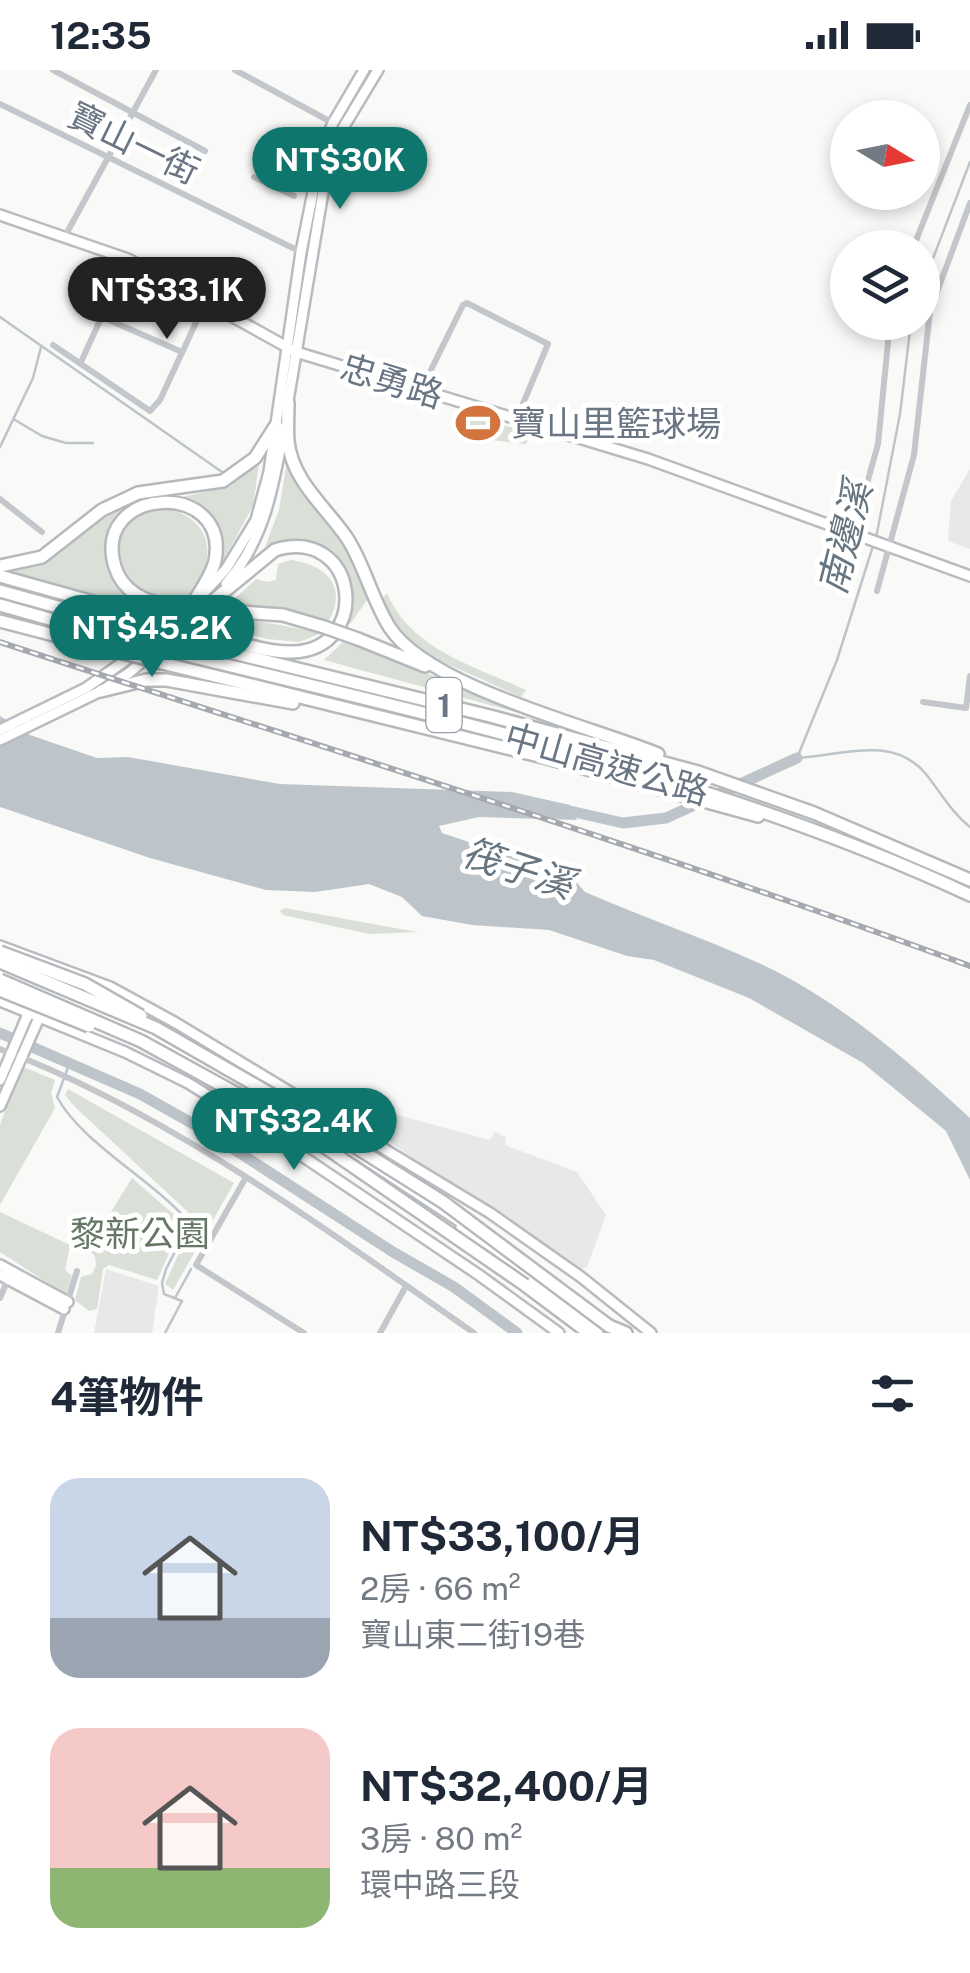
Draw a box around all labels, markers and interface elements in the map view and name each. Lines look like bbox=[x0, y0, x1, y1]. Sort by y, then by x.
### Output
text: 12:35 bbox=[50, 13, 152, 58]
street label: 寶山一街 bbox=[62, 94, 206, 192]
north arrow bbox=[830, 100, 940, 210]
map controls bbox=[830, 100, 940, 340]
pin: NT$30K bbox=[259, 127, 421, 212]
text: NT$30K bbox=[274, 141, 406, 178]
button: layers bbox=[830, 230, 940, 340]
pin: NT$33.1K bbox=[64, 257, 270, 342]
text: NT$33.1K bbox=[90, 271, 244, 308]
street label: 忠勇路 bbox=[336, 346, 448, 416]
sports icon: 寶山里籃球場 bbox=[454, 399, 502, 447]
place label: 寶山里籃球場 bbox=[511, 403, 721, 444]
water label: 南邊溪 bbox=[809, 472, 882, 599]
pin: NT$45.2K bbox=[49, 595, 255, 680]
text: NT$45.2K bbox=[71, 609, 233, 646]
road number: 1 bbox=[426, 678, 462, 732]
street label: 中山高速公路 bbox=[500, 715, 714, 813]
water label: 筏子溪 bbox=[457, 829, 584, 909]
pin: NT$32.4K bbox=[191, 1088, 397, 1173]
text: NT$32.4K bbox=[214, 1102, 374, 1139]
park label: 黎新公園 bbox=[70, 1213, 210, 1254]
icon: filters bbox=[865, 1366, 920, 1421]
text: 4筆物件 bbox=[50, 1372, 204, 1421]
text: NT$33,100/月 bbox=[360, 1511, 645, 1560]
icon: home bbox=[130, 1518, 250, 1638]
text: 2房 · 66 m² bbox=[360, 1570, 521, 1607]
text: 寶山東二街19巷 bbox=[360, 1616, 585, 1653]
text: NT$32,400/月 bbox=[360, 1761, 653, 1810]
icon: home bbox=[130, 1768, 250, 1888]
text: 3房 · 80 m² bbox=[360, 1820, 522, 1857]
text: 環中路三段 bbox=[360, 1866, 520, 1903]

